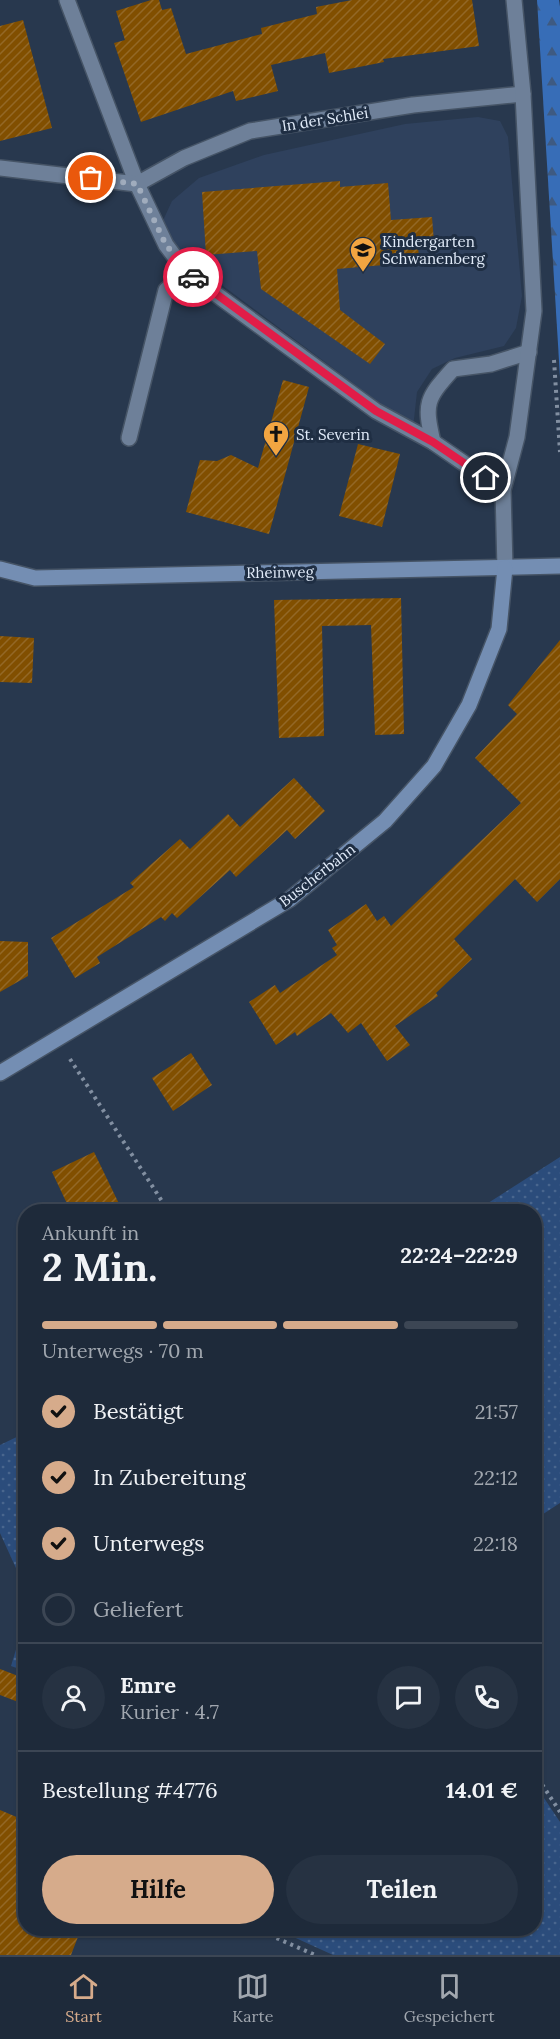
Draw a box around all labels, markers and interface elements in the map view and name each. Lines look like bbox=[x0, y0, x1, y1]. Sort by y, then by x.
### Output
street label: In der Schlei bbox=[280, 103, 370, 135]
pin bbox=[65, 152, 116, 203]
icon: bag bbox=[74, 161, 107, 194]
place label: Kindergarten Schwanenberg bbox=[382, 232, 486, 268]
school or university icon: Kindergarten Schwanenberg bbox=[348, 235, 378, 273]
courier bbox=[163, 247, 223, 307]
icon: car bbox=[177, 261, 210, 294]
church icon: St. Severin bbox=[261, 419, 291, 457]
place label: St. Severin bbox=[296, 425, 370, 444]
pin bbox=[460, 452, 511, 503]
icon: home bbox=[469, 461, 502, 494]
street label: Rheinweg bbox=[246, 562, 315, 582]
street label: Buscherbahn bbox=[275, 839, 359, 911]
text: Ankunft in bbox=[42, 1220, 139, 1245]
text: 22:24–22:29 bbox=[400, 1241, 518, 1269]
text: 2 Min. bbox=[42, 1242, 157, 1292]
text: Unterwegs · 70 m bbox=[42, 1338, 204, 1363]
icon: check bbox=[42, 1395, 75, 1428]
text: Bestätigt bbox=[93, 1397, 184, 1425]
text: 21:57 bbox=[475, 1399, 518, 1424]
icon: check bbox=[42, 1461, 75, 1494]
text: In Zubereitung bbox=[93, 1463, 246, 1491]
text: 22:12 bbox=[474, 1465, 518, 1490]
icon: check bbox=[42, 1527, 75, 1560]
text: Unterwegs bbox=[93, 1529, 204, 1557]
text: 22:18 bbox=[473, 1531, 518, 1556]
text: Geliefert bbox=[93, 1595, 183, 1623]
button: person bbox=[42, 1666, 105, 1729]
button: chat bbox=[377, 1666, 440, 1729]
button: phone bbox=[455, 1666, 518, 1729]
text: Emre bbox=[120, 1671, 176, 1699]
text: Kurier · 4.7 bbox=[120, 1699, 219, 1724]
text: Bestellung #4776 bbox=[42, 1776, 218, 1804]
text: 14.01 € bbox=[446, 1776, 518, 1804]
button: Hilfe bbox=[42, 1855, 274, 1924]
button: Teilen bbox=[286, 1855, 518, 1924]
tab: Start bbox=[65, 1970, 102, 2026]
tab: Karte bbox=[232, 1970, 273, 2026]
tab: Gespeichert bbox=[404, 1970, 495, 2026]

